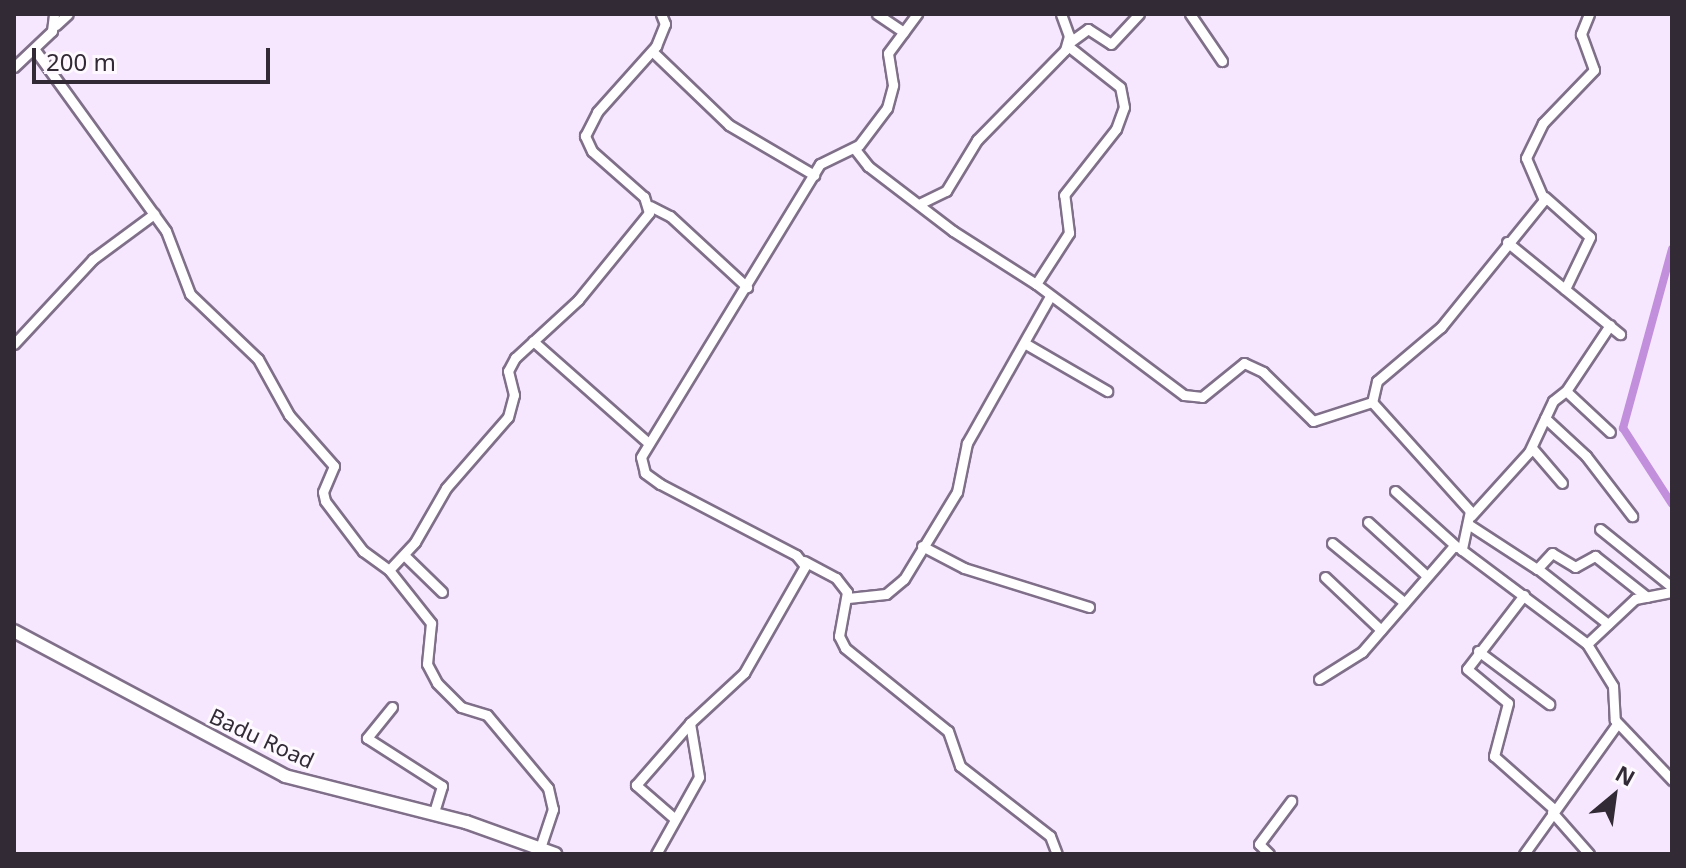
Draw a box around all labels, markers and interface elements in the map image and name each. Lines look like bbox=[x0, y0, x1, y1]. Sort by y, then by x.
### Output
scale bar bbox=[36, 32, 274, 82]
text: 200 m bbox=[46, 45, 116, 78]
street label: Badu Road bbox=[206, 702, 318, 774]
north arrow bbox=[1574, 756, 1654, 836]
text: N bbox=[1611, 758, 1641, 792]

